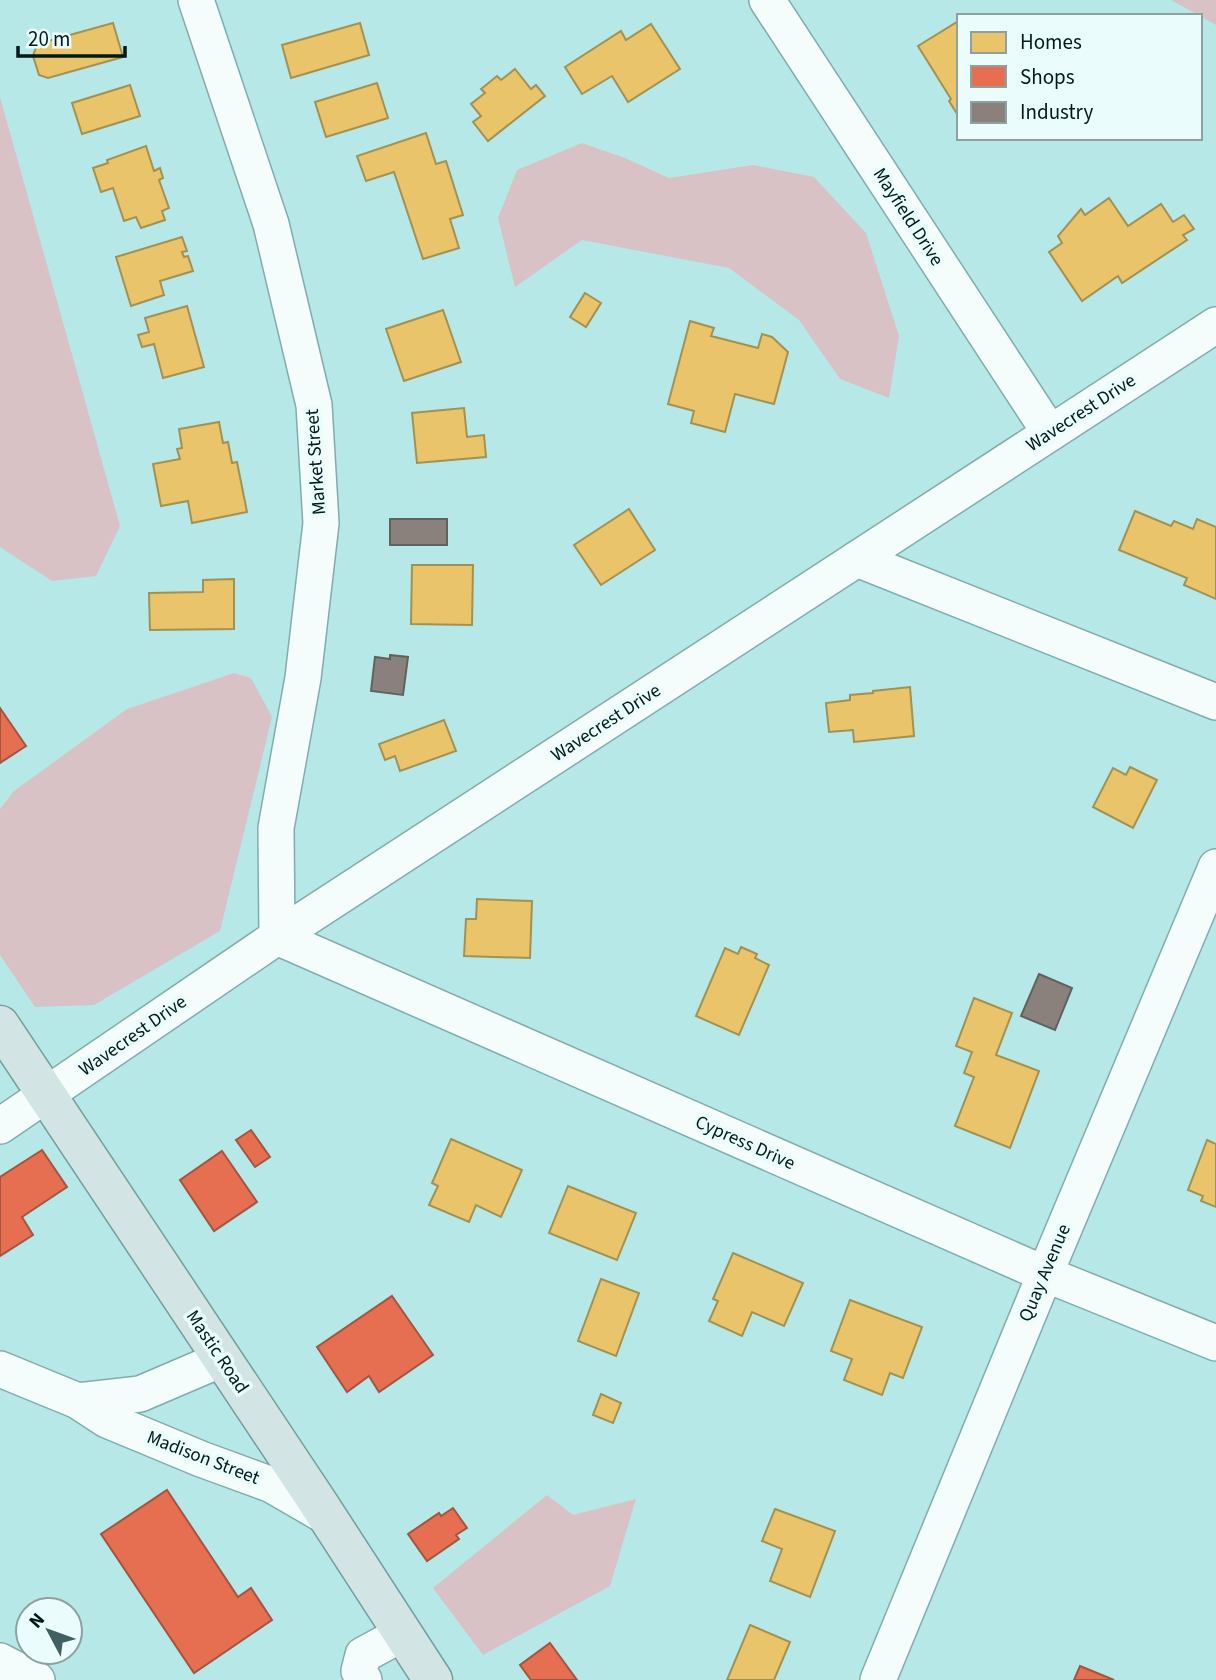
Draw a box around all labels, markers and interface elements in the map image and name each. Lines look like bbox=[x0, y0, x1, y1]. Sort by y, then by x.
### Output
scale bar bbox=[18, 14, 124, 58]
legend bbox=[957, 14, 1202, 140]
text: 20 m bbox=[28, 24, 70, 54]
text: Homes bbox=[1020, 27, 1082, 57]
text: Shops bbox=[1020, 62, 1075, 92]
text: Industry bbox=[1020, 97, 1093, 127]
street label: Mayfield Drive bbox=[866, 163, 950, 271]
street label: Wavecrest Drive bbox=[1021, 367, 1141, 459]
street label: Market Street bbox=[299, 408, 333, 516]
street label: Wavecrest Drive bbox=[546, 677, 666, 769]
street label: Wavecrest Drive bbox=[74, 989, 192, 1083]
street label: Cypress Drive bbox=[691, 1109, 799, 1177]
street label: Quay Avenue bbox=[1012, 1220, 1078, 1326]
street label: Mastic Road bbox=[179, 1305, 255, 1399]
street label: Madison Street bbox=[143, 1424, 264, 1492]
north arrow bbox=[14, 1596, 84, 1666]
text: N bbox=[23, 1607, 52, 1634]

